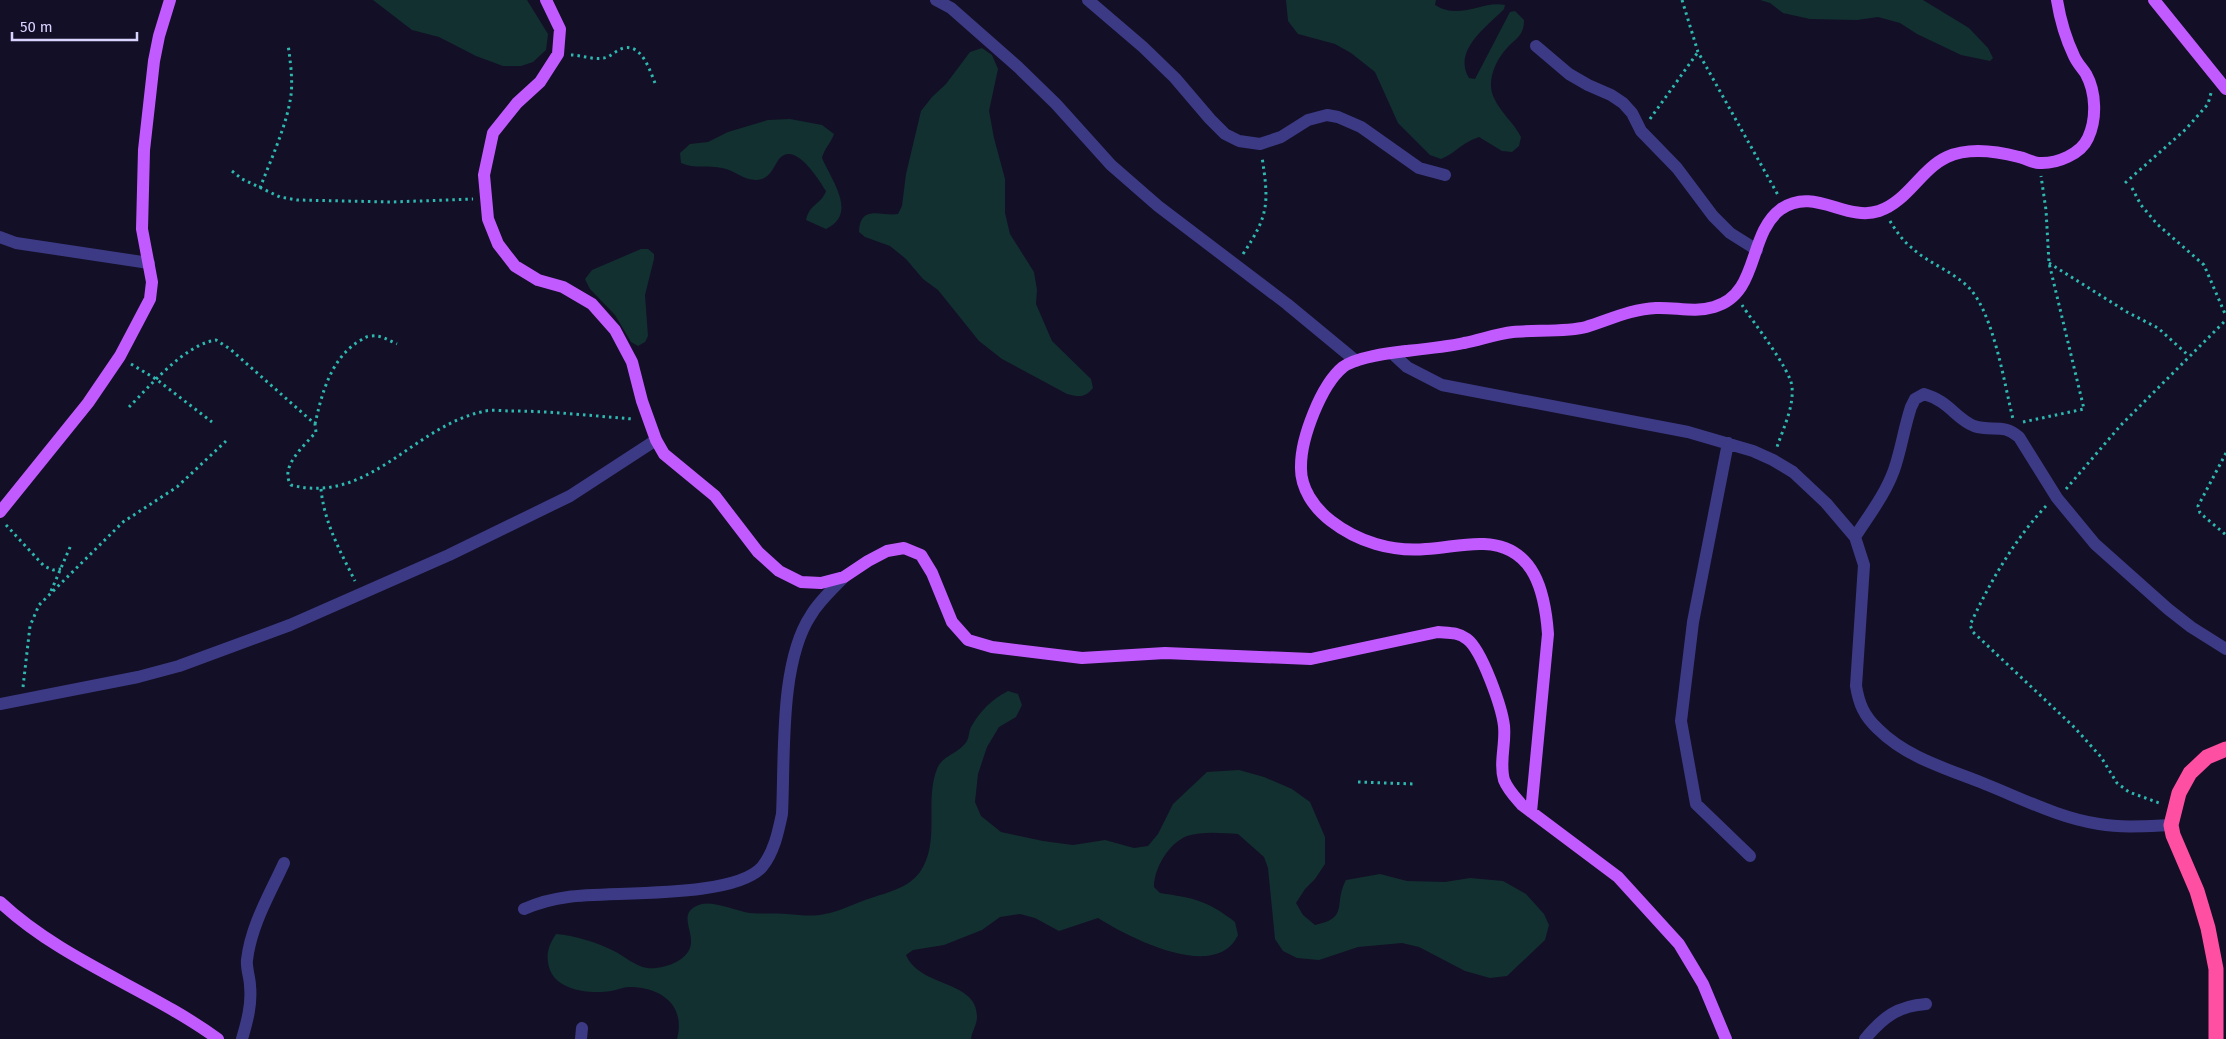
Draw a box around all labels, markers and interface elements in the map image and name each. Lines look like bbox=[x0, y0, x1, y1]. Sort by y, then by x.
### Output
scale bar bbox=[12, 10, 138, 42]
text: 50 m bbox=[20, 18, 53, 36]

